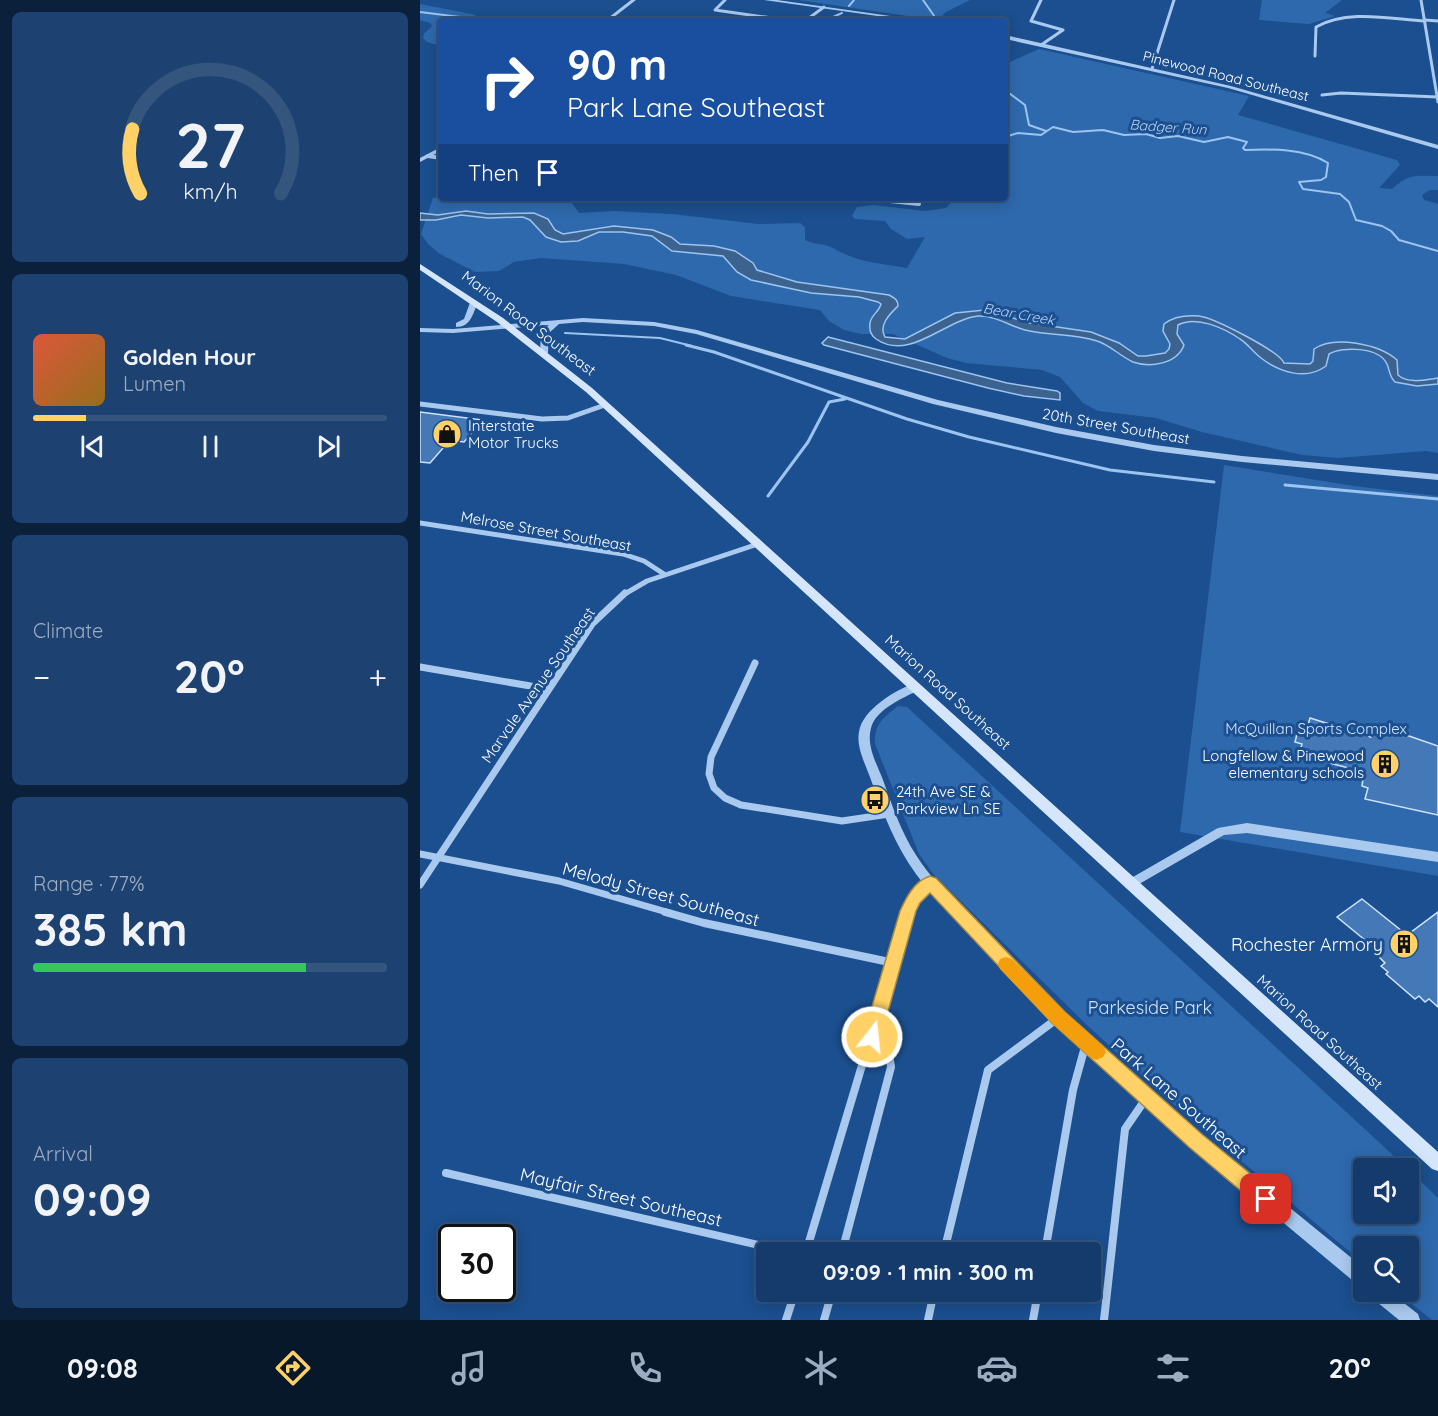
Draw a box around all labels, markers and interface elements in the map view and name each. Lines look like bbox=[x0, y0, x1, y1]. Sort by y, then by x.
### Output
text: 90 m bbox=[567, 38, 667, 91]
icon: right bbox=[468, 42, 546, 120]
street label: Pinewood Road Southeast bbox=[1141, 47, 1311, 105]
text: Park Lane Southeast bbox=[567, 90, 825, 124]
text: 27 bbox=[175, 106, 245, 184]
water label: Badger Run bbox=[1129, 115, 1208, 139]
icon: arrive bbox=[531, 156, 564, 189]
text: Then bbox=[468, 159, 519, 187]
text: km/h bbox=[183, 178, 237, 204]
street label: Marion Road Southeast bbox=[458, 266, 600, 380]
water label: Bear Creek bbox=[982, 299, 1058, 329]
text: Golden Hour bbox=[123, 343, 256, 371]
text: Lumen bbox=[123, 371, 186, 396]
street label: 20th Street Southeast bbox=[1041, 404, 1191, 448]
place label: Interstate Motor Trucks bbox=[468, 416, 559, 452]
shop icon: Interstate Motor Trucks bbox=[431, 418, 463, 450]
icon: previous bbox=[76, 430, 109, 463]
icon: pause bbox=[194, 430, 227, 463]
icon: next bbox=[312, 430, 345, 463]
street label: Melrose Street Southeast bbox=[459, 507, 633, 555]
street label: Marvale Avenue Southeast bbox=[477, 604, 599, 766]
text: Climate bbox=[33, 618, 103, 643]
street label: Marion Road Southeast bbox=[881, 630, 1015, 754]
text: 20° bbox=[174, 648, 245, 704]
text: − bbox=[33, 656, 50, 697]
text: + bbox=[368, 656, 387, 697]
park label: McQuillan Sports Complex bbox=[1225, 719, 1407, 738]
place label: Longfellow & Pinewood elementary schools bbox=[1202, 746, 1364, 782]
building icon: Longfellow & Pinewood elementary schools bbox=[1369, 748, 1401, 780]
place label: 24th Ave SE & Parkview Ln SE bbox=[896, 782, 1000, 818]
bus stop icon: 24th Ave SE & Parkview Ln SE bbox=[859, 784, 891, 816]
street label: Melody Street Southeast bbox=[560, 857, 762, 931]
text: Range · 77% bbox=[33, 871, 144, 896]
text: 385 km bbox=[33, 901, 187, 957]
building icon: Rochester Armory bbox=[1388, 928, 1420, 960]
place label: Rochester Armory bbox=[1231, 933, 1383, 956]
street label: Marion Road Southeast bbox=[1253, 970, 1387, 1094]
park label: Parkeside Park bbox=[1088, 996, 1212, 1019]
position arrow bbox=[840, 1005, 904, 1069]
street label: Park Lane Southeast bbox=[1106, 1033, 1252, 1163]
text: Arrival bbox=[33, 1141, 93, 1166]
map controls bbox=[1353, 1158, 1419, 1302]
button: sound bbox=[1353, 1158, 1419, 1224]
street label: Mayfair Street Southeast bbox=[518, 1163, 724, 1231]
text: 09:09 bbox=[33, 1171, 152, 1227]
pin bbox=[1240, 1173, 1291, 1224]
icon: arrive bbox=[1249, 1182, 1282, 1215]
speed limit sign: 30 bbox=[438, 1224, 516, 1302]
button: search bbox=[1353, 1236, 1419, 1302]
text: 09:09 · 1 min · 300 m bbox=[823, 1258, 1034, 1286]
icon: directions bbox=[272, 1347, 314, 1389]
icon: music bbox=[448, 1347, 490, 1389]
icon: phone bbox=[624, 1347, 666, 1389]
icon: climate bbox=[800, 1347, 842, 1389]
icon: car bbox=[976, 1347, 1018, 1389]
icon: filters bbox=[1152, 1347, 1194, 1389]
text: 09:08 bbox=[67, 1351, 138, 1385]
text: 20° bbox=[1328, 1351, 1371, 1385]

